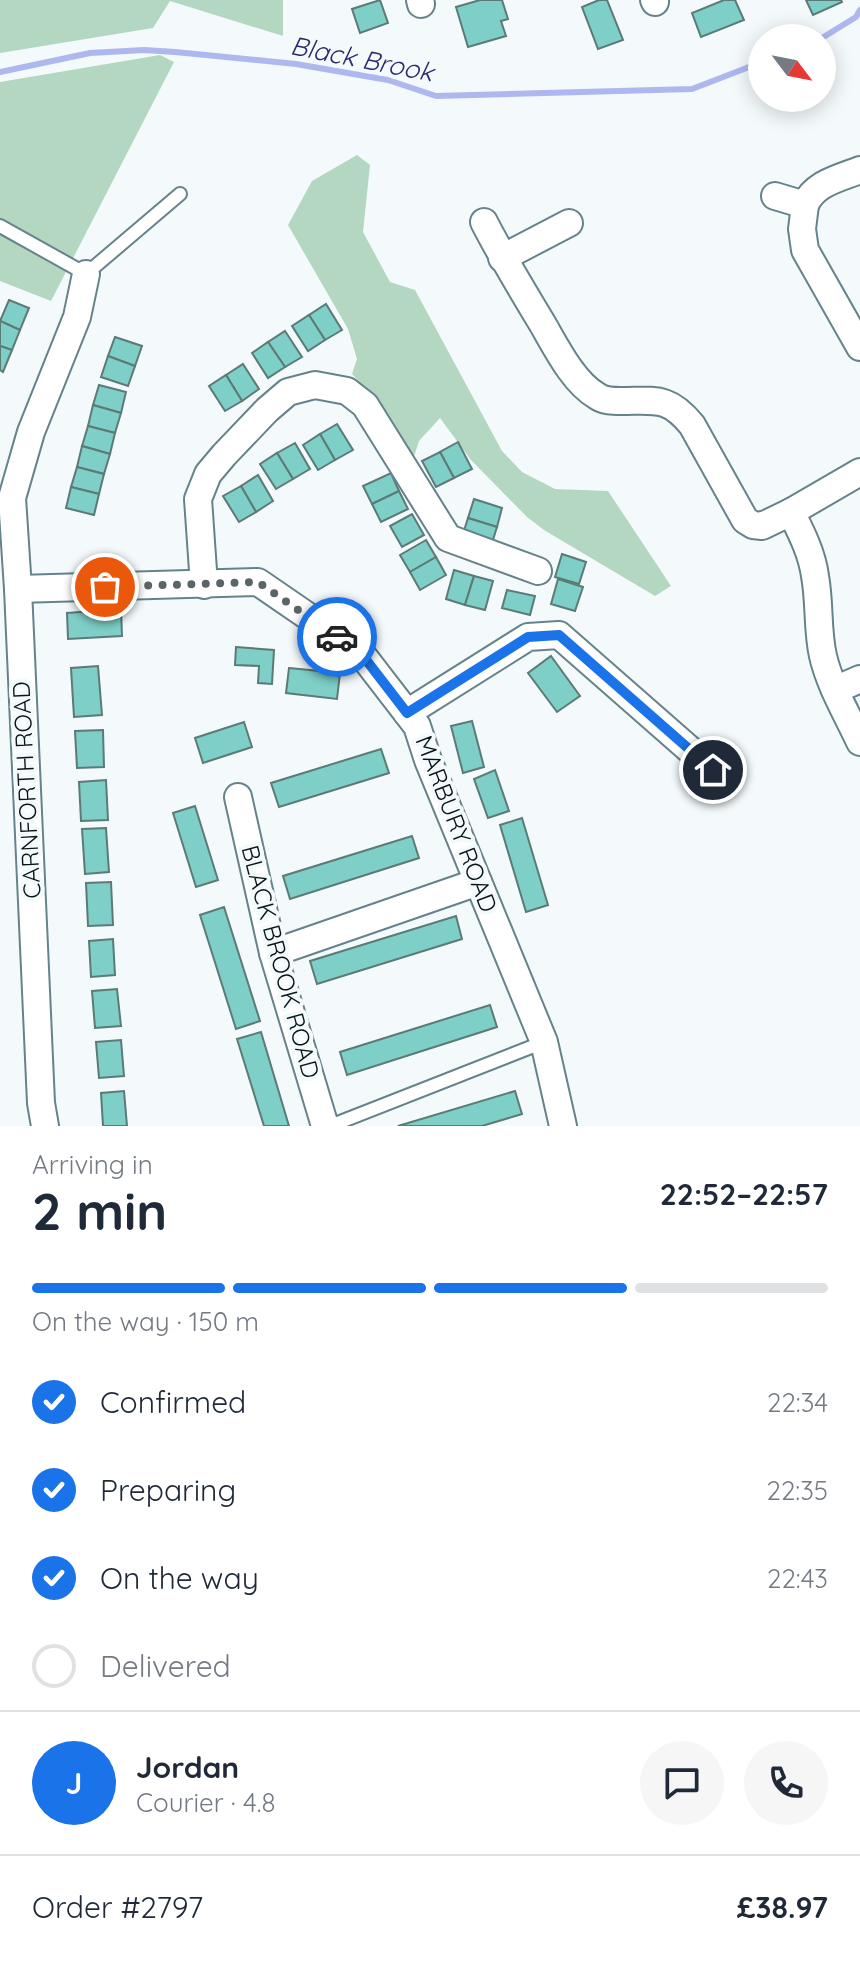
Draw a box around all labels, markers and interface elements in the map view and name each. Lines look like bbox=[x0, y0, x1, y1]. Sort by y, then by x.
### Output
north arrow bbox=[748, 24, 836, 112]
map controls bbox=[748, 24, 836, 112]
water label: Black Brook bbox=[288, 29, 438, 89]
pin bbox=[71, 553, 139, 621]
icon: bag bbox=[83, 565, 127, 609]
courier bbox=[297, 597, 377, 677]
icon: car bbox=[315, 615, 359, 659]
street label: CARNFORTH ROAD bbox=[5, 681, 47, 899]
street label: MARBURY ROAD bbox=[409, 731, 504, 916]
pin bbox=[679, 736, 747, 804]
icon: home bbox=[691, 748, 735, 792]
street label: BLACK BROOK ROAD bbox=[235, 842, 327, 1082]
text: Arriving in bbox=[32, 1148, 153, 1181]
text: 22:52–22:57 bbox=[660, 1175, 828, 1213]
text: 2 min bbox=[32, 1178, 167, 1243]
text: On the way · 150 m bbox=[32, 1305, 259, 1338]
icon: check bbox=[32, 1380, 76, 1424]
text: Confirmed bbox=[100, 1383, 246, 1421]
text: 22:34 bbox=[767, 1386, 828, 1419]
icon: check bbox=[32, 1468, 76, 1512]
text: Preparing bbox=[100, 1471, 236, 1509]
text: 22:35 bbox=[767, 1474, 828, 1507]
icon: check bbox=[32, 1556, 76, 1600]
text: On the way bbox=[100, 1559, 259, 1597]
text: 22:43 bbox=[767, 1562, 828, 1595]
text: Delivered bbox=[100, 1647, 231, 1685]
button: chat bbox=[640, 1741, 724, 1825]
button: phone bbox=[744, 1741, 828, 1825]
text: Jordan bbox=[136, 1748, 239, 1786]
text: J bbox=[66, 1764, 82, 1802]
text: Courier · 4.8 bbox=[136, 1786, 275, 1819]
text: Order #2797 bbox=[32, 1888, 203, 1926]
text: £38.97 bbox=[737, 1888, 828, 1926]

